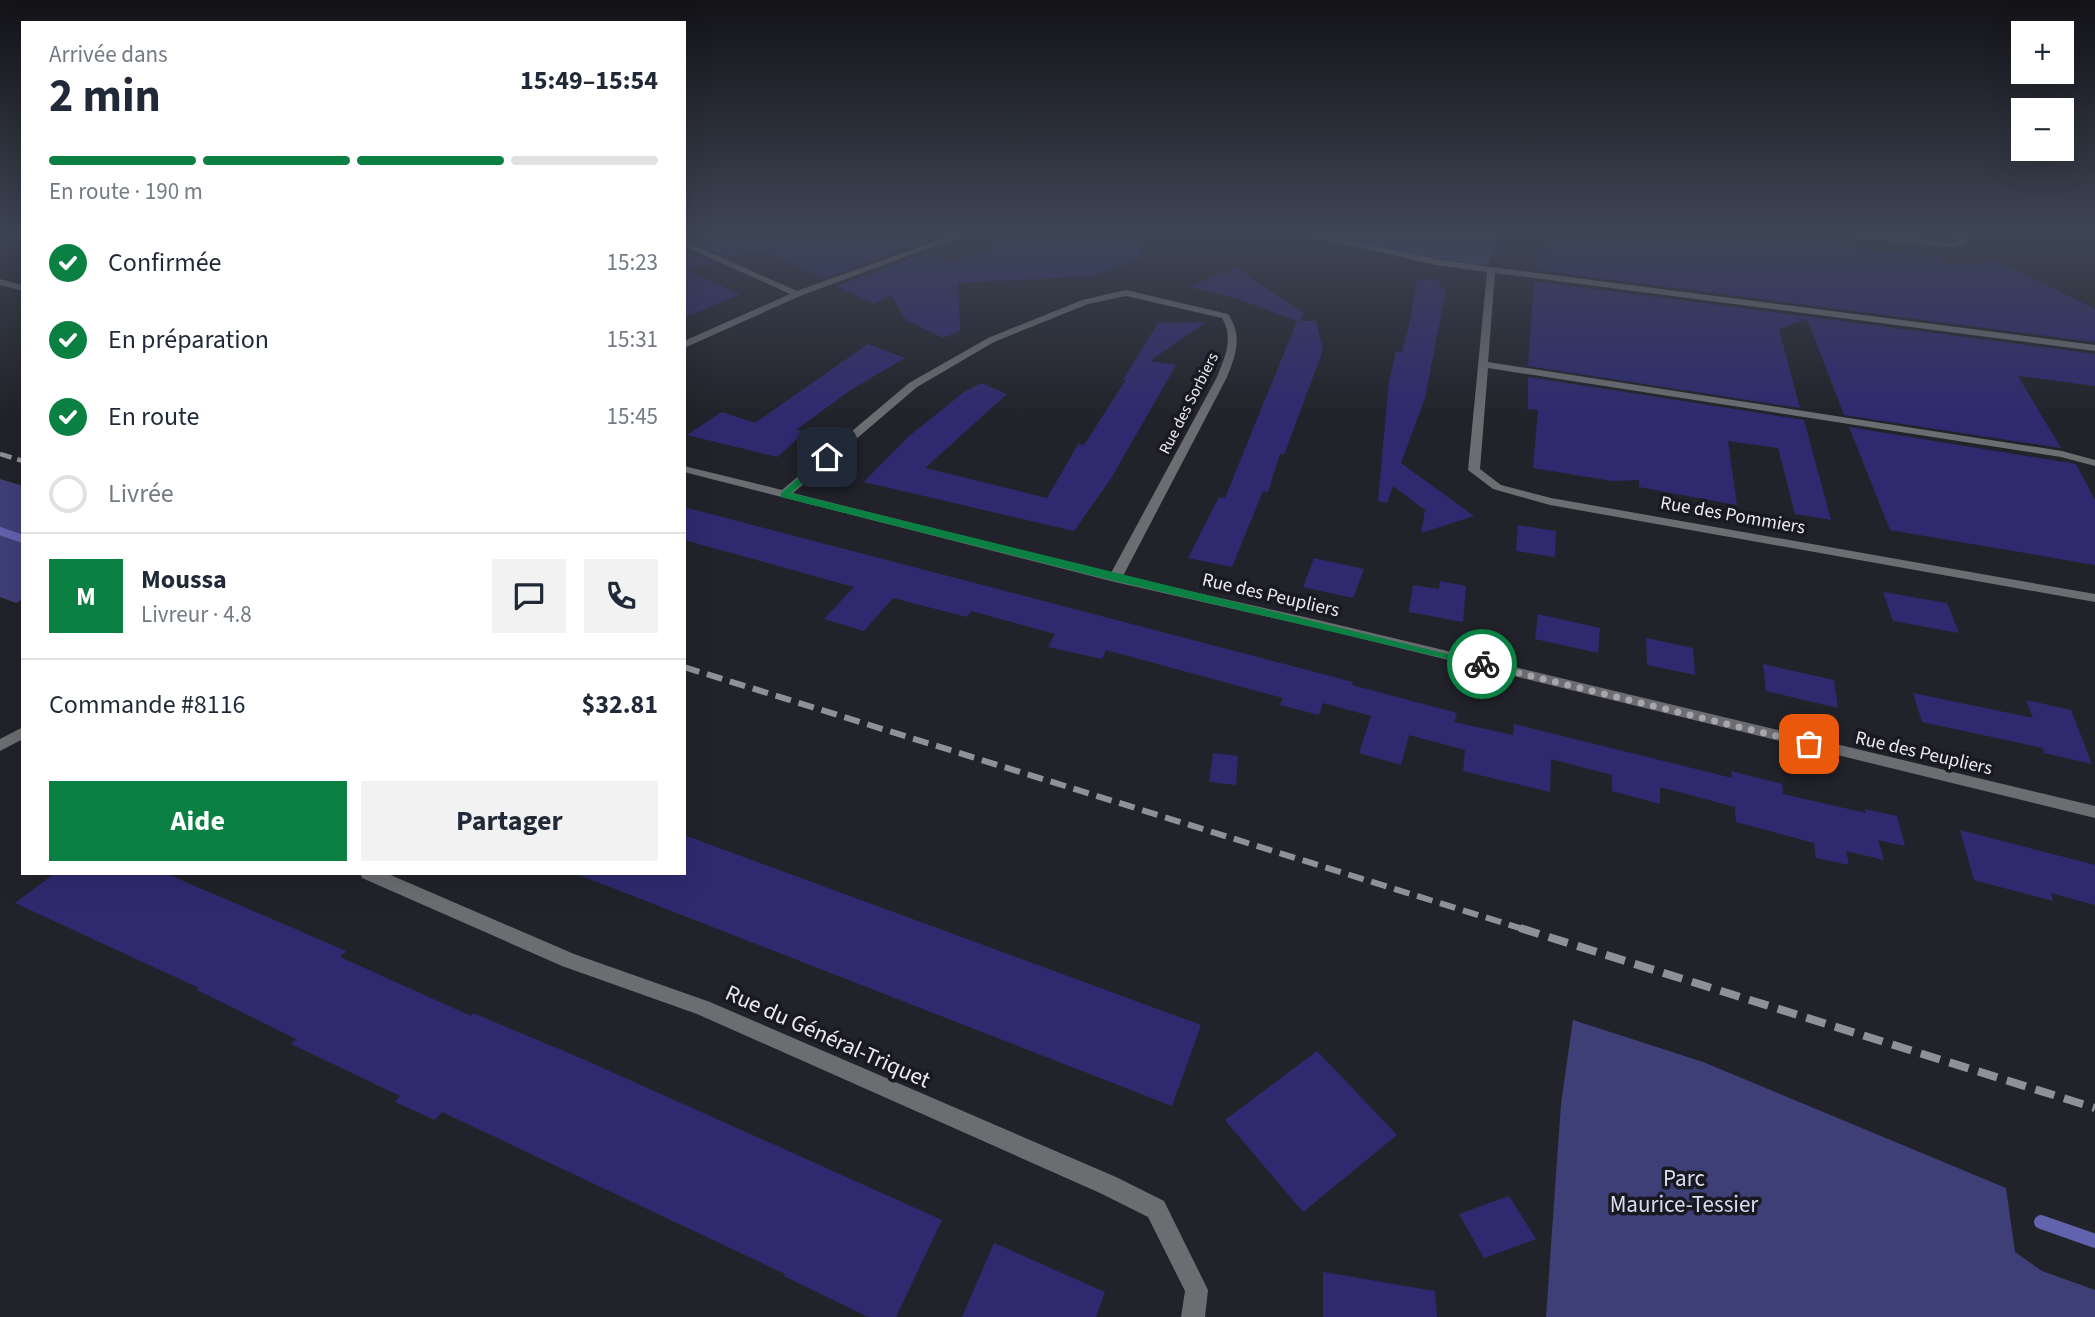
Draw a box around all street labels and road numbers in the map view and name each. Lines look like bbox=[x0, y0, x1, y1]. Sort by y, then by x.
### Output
street label: Rue des Sorbiers bbox=[1154, 349, 1224, 458]
street label: Rue des Pommiers bbox=[1658, 489, 1807, 542]
street label: Rue des Peupliers bbox=[1199, 567, 1342, 624]
street label: Rue des Peupliers bbox=[1852, 725, 1995, 782]
street label: Rue du Général-Triquet bbox=[720, 976, 936, 1097]

